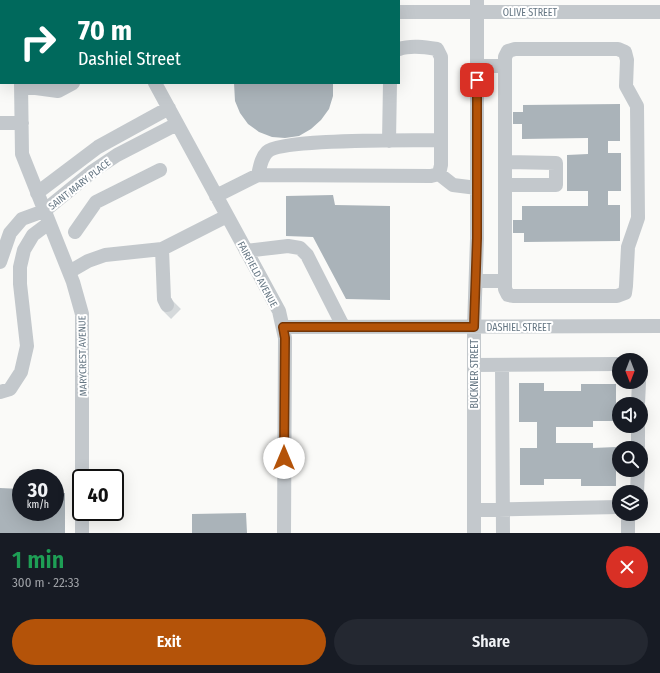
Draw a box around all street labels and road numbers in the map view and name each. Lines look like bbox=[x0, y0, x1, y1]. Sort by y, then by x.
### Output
street label: OLIVE STREET bbox=[503, 7, 558, 19]
street label: SAINT MARY PLACE bbox=[46, 157, 113, 213]
street label: FAIRFIELD AVENUE bbox=[235, 239, 280, 310]
street label: MARYCREST AVENUE bbox=[76, 315, 90, 396]
street label: DASHIEL STREET bbox=[487, 322, 552, 334]
street label: BUCKNER STREET bbox=[469, 339, 481, 409]

